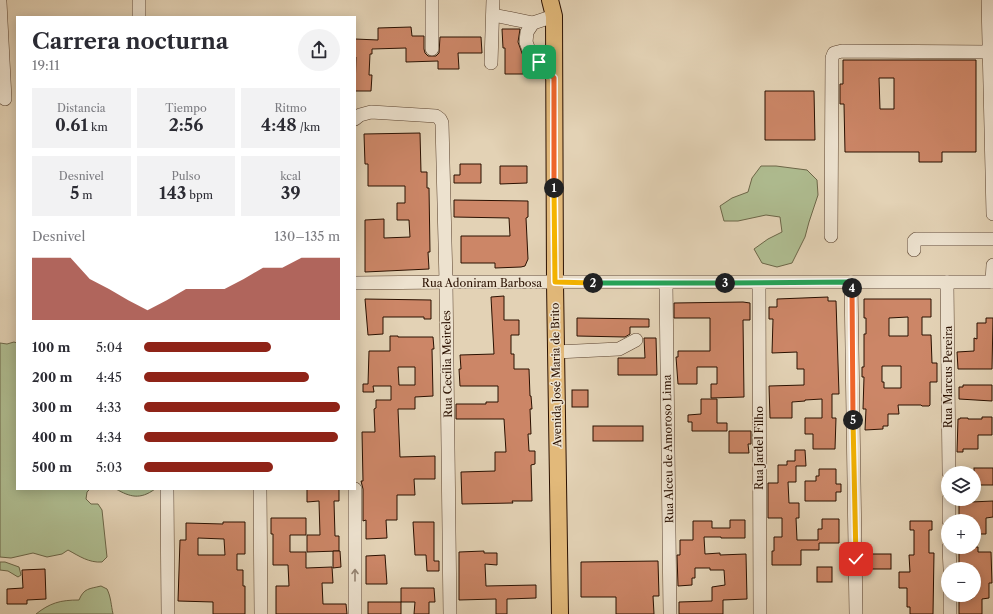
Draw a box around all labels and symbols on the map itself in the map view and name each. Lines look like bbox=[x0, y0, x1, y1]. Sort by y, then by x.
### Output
pin bbox=[522, 45, 556, 79]
pin: 1 bbox=[544, 178, 564, 198]
pin: 2 bbox=[583, 273, 603, 293]
pin: 3 bbox=[715, 273, 735, 293]
street label: Rua Adoniram Barbosa bbox=[422, 276, 542, 290]
pin: 4 bbox=[842, 278, 862, 298]
street label: Avenida José Maria de Brito bbox=[548, 302, 564, 448]
street label: Rua Cecília Meireles bbox=[439, 310, 455, 418]
street label: Rua Marcus Pereira bbox=[941, 326, 955, 428]
street label: Rua Alceu de Amoroso Lima bbox=[660, 374, 676, 524]
street label: Rua Jardel Filho bbox=[752, 406, 766, 490]
pin: 5 bbox=[843, 410, 863, 430]
pin bbox=[839, 542, 873, 576]
one-way arrow bbox=[351, 569, 359, 582]

